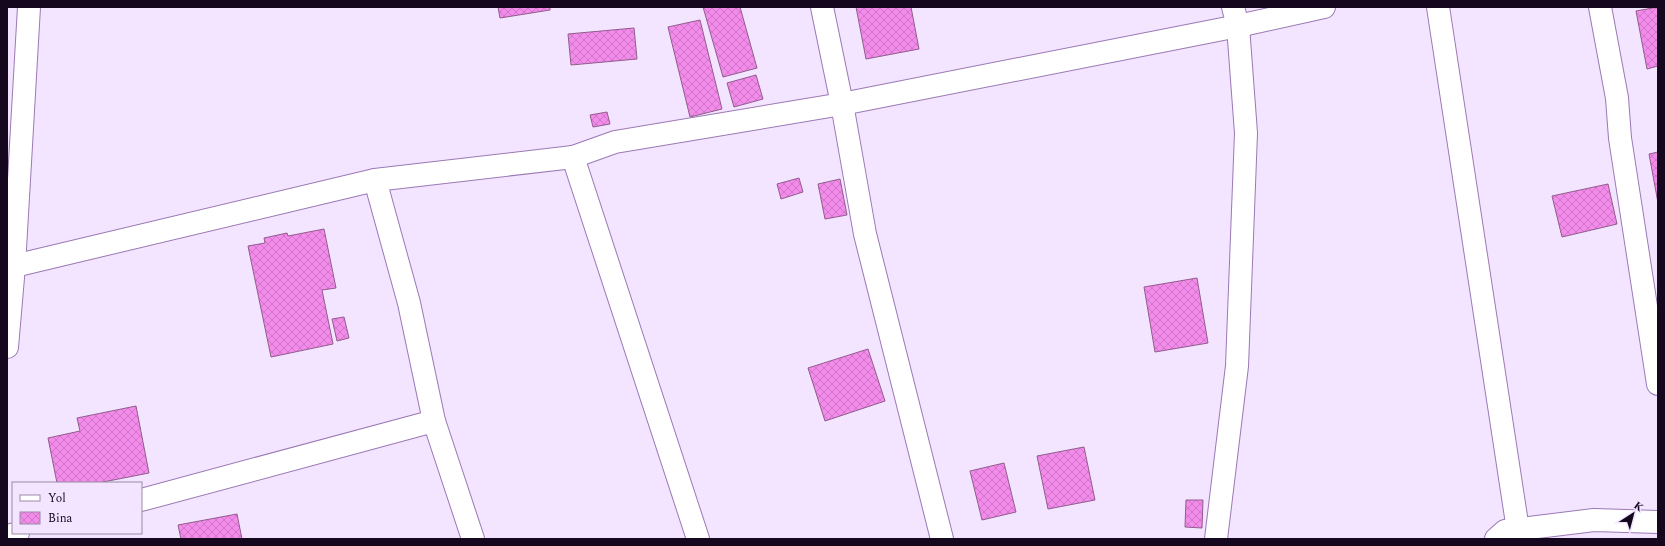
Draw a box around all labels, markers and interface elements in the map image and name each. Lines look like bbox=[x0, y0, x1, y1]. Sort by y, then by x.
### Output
legend bbox=[12, 482, 142, 534]
text: Yol bbox=[48, 489, 66, 508]
north arrow bbox=[1613, 494, 1653, 534]
text: K bbox=[1630, 497, 1647, 516]
text: Bina bbox=[48, 509, 73, 528]

